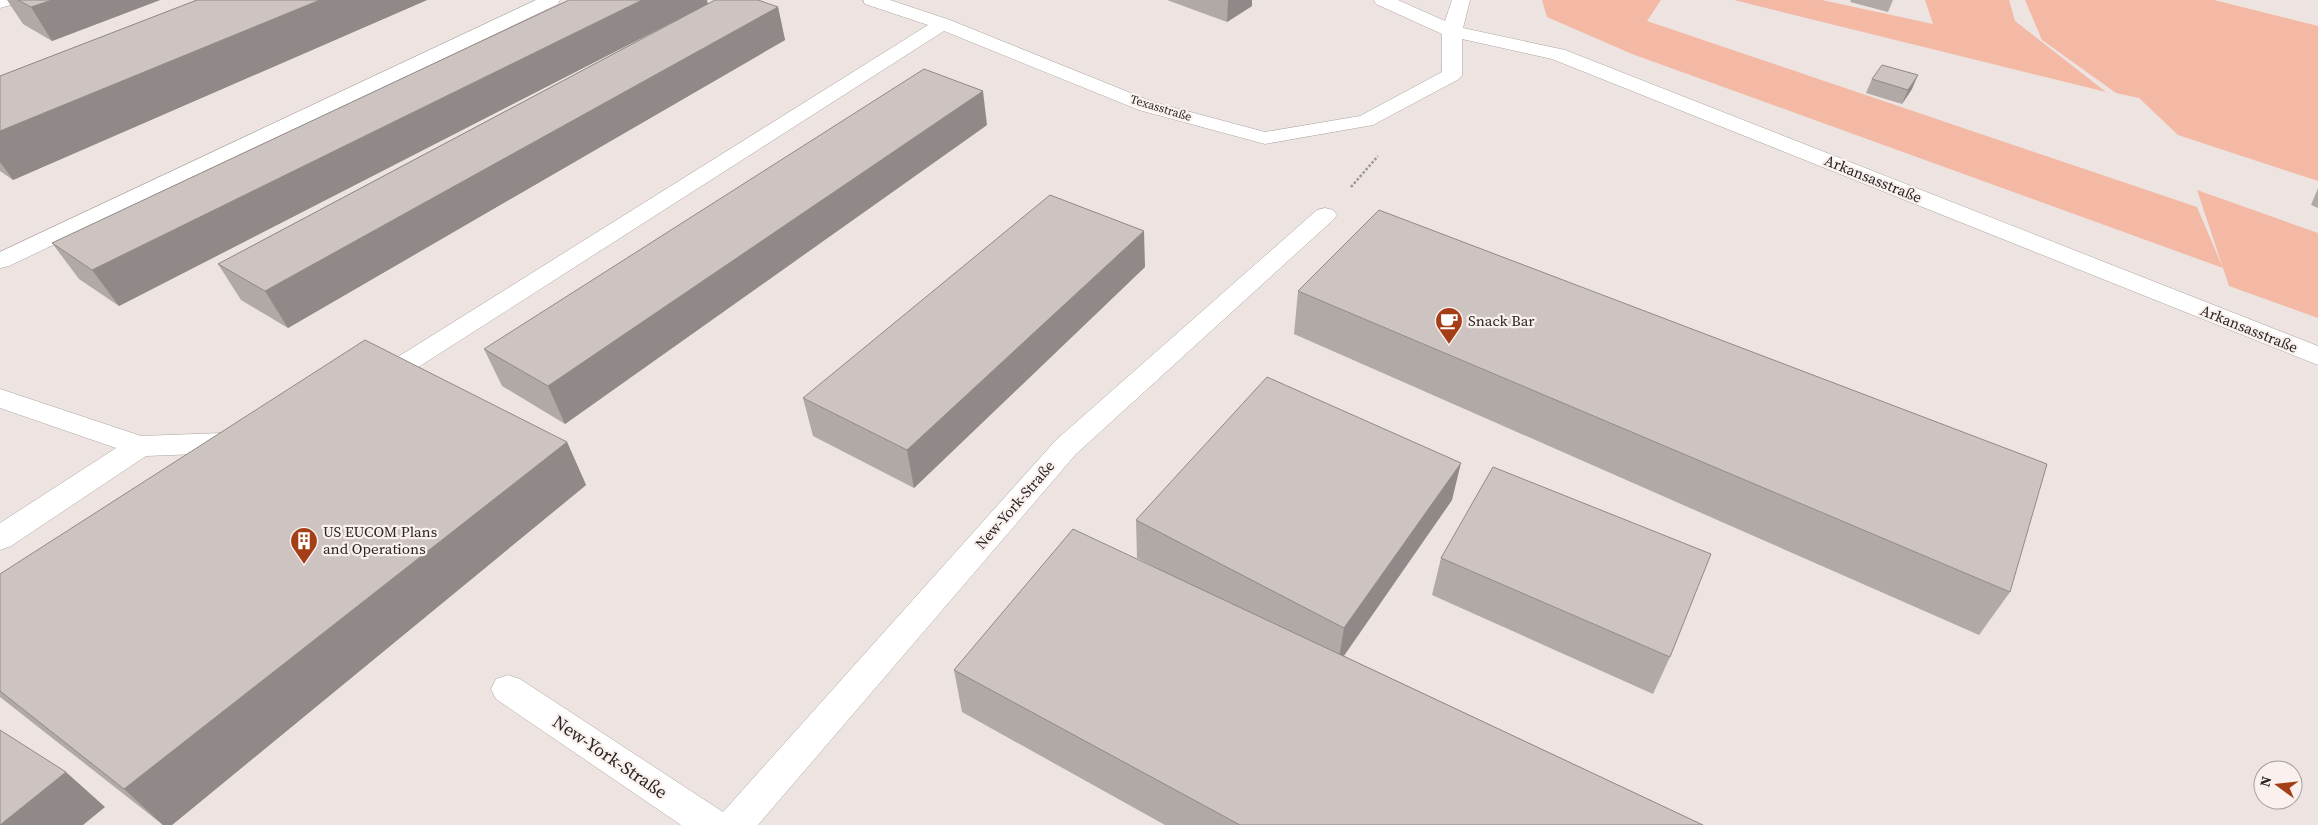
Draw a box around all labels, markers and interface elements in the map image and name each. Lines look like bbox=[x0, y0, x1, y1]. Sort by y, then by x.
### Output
street label: Texasstraße bbox=[1128, 91, 1194, 125]
street label: Arkansasstraße bbox=[1821, 149, 1925, 208]
street label: Arkansasstraße bbox=[2197, 299, 2301, 358]
cafe icon: Snack Bar bbox=[1434, 306, 1464, 345]
place label: Snack Bar bbox=[1468, 310, 1535, 331]
street label: New-York-Straße bbox=[970, 456, 1059, 554]
place label: US EUCOM Plans and Operations bbox=[323, 521, 437, 559]
building icon: US EUCOM Plans and Operations bbox=[289, 526, 319, 565]
street label: New-York-Straße bbox=[548, 709, 673, 804]
north arrow bbox=[2253, 760, 2303, 810]
text: N bbox=[2254, 774, 2276, 789]

